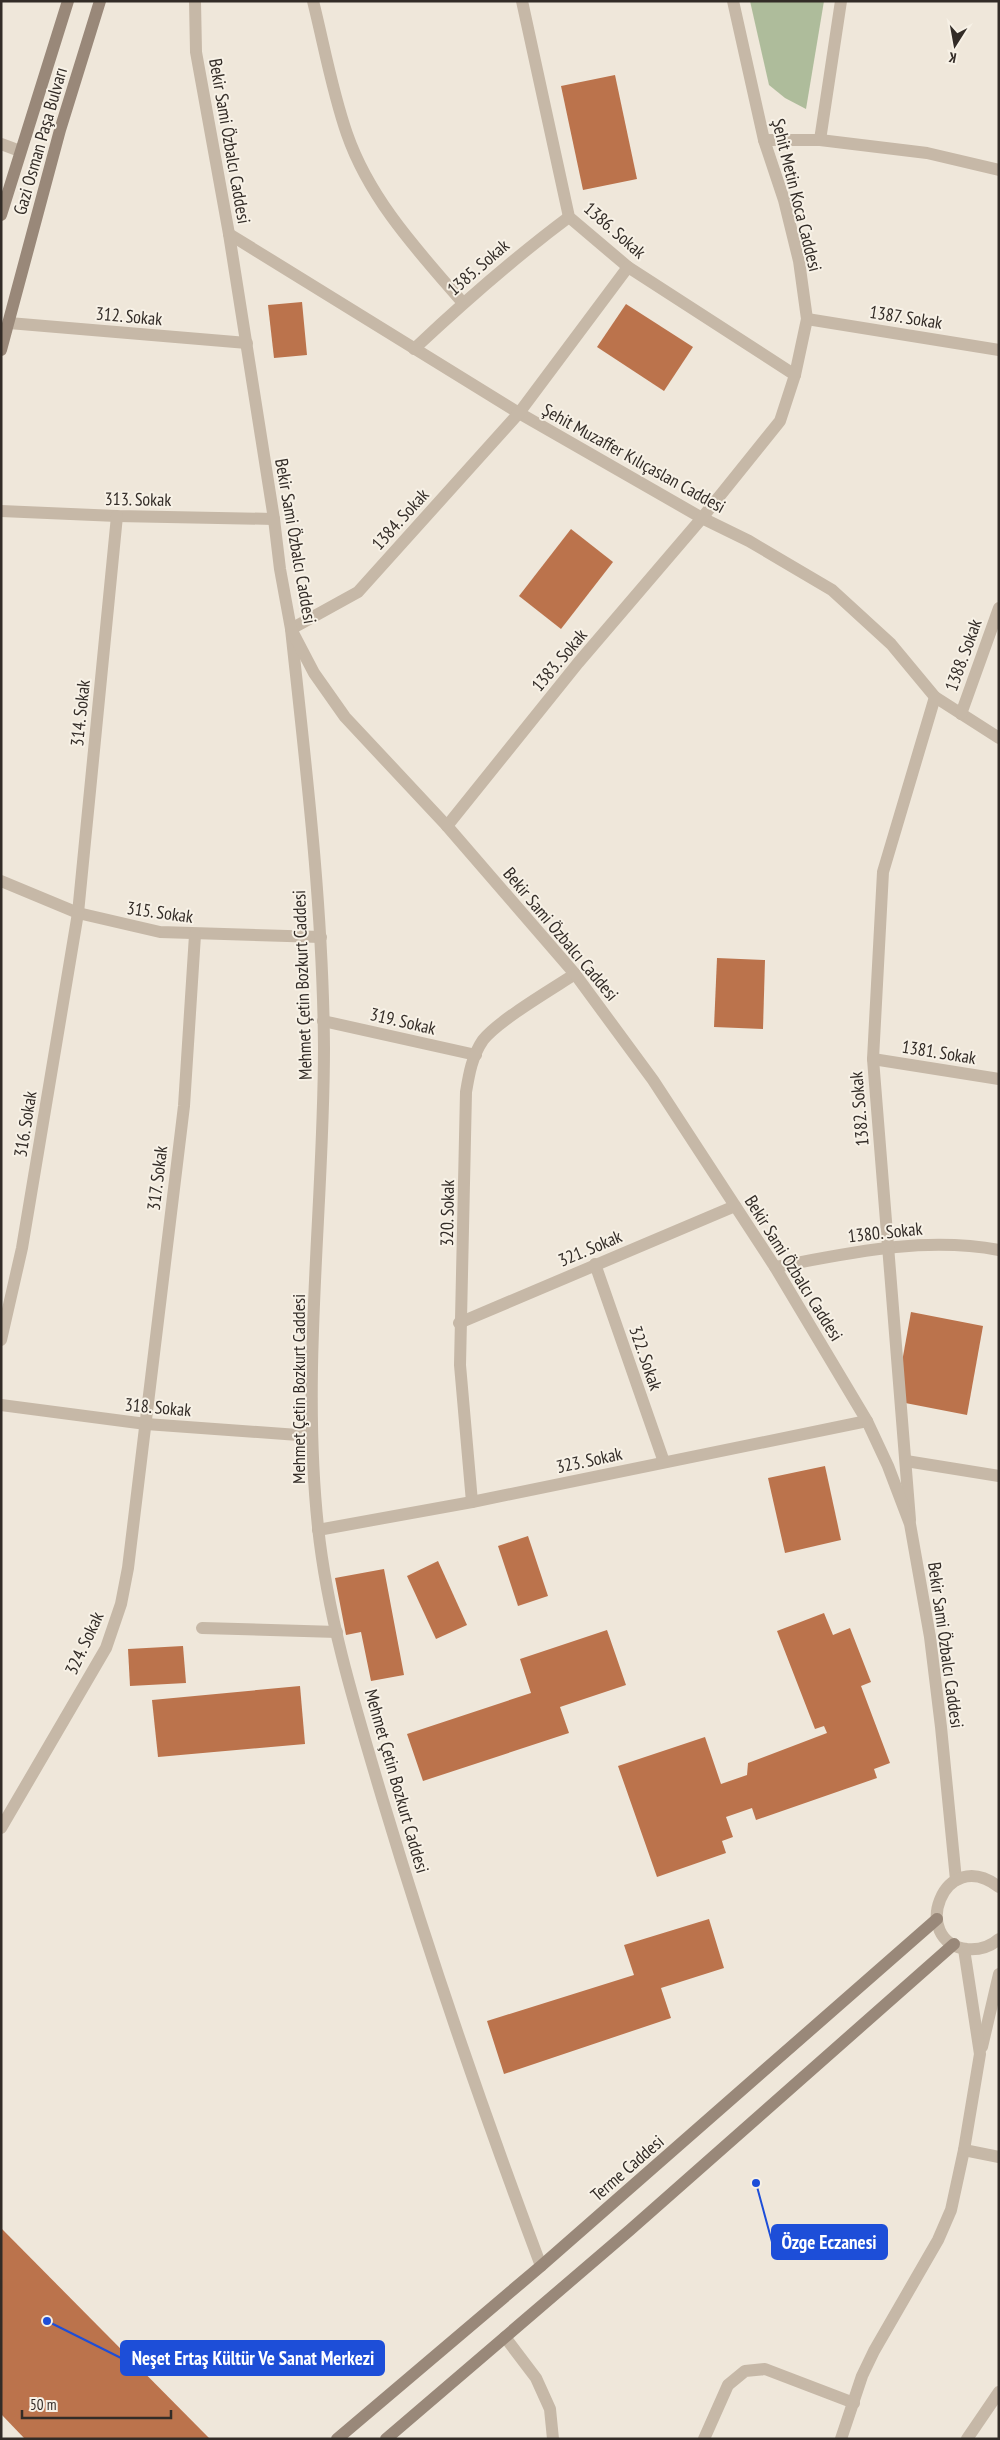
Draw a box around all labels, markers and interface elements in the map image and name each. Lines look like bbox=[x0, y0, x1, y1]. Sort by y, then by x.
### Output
north arrow bbox=[930, 20, 980, 70]
text: K bbox=[947, 48, 958, 67]
street label: Bekir Sami Özbalcı Caddesi bbox=[204, 57, 256, 225]
street label: Gazi Osman Paşa Bulvarı bbox=[8, 65, 72, 217]
street label: Şehit Metin Koca Caddesi bbox=[767, 116, 827, 274]
street label: 1386. Sokak bbox=[579, 197, 651, 263]
street label: 1385. Sokak bbox=[442, 234, 514, 300]
street label: 1387. Sokak bbox=[868, 300, 944, 334]
street label: 312. Sokak bbox=[95, 302, 163, 330]
street label: Şehit Muzaffer Kılıçaslan Caddesi bbox=[538, 398, 730, 518]
street label: Bekir Sami Özbalcı Caddesi bbox=[270, 457, 322, 625]
street label: 1384. Sokak bbox=[366, 483, 434, 555]
street label: 313. Sokak bbox=[104, 487, 172, 511]
street label: 1388. Sokak bbox=[939, 616, 987, 694]
street label: 1383. Sokak bbox=[526, 624, 592, 696]
street label: 314. Sokak bbox=[65, 679, 95, 747]
street label: Bekir Sami Özbalcı Caddesi bbox=[498, 862, 624, 1006]
street label: Mehmet Çetin Bozkurt Caddesi bbox=[287, 890, 317, 1080]
street label: 315. Sokak bbox=[125, 896, 195, 928]
street label: 319. Sokak bbox=[368, 1002, 438, 1040]
street label: 1381. Sokak bbox=[900, 1035, 978, 1069]
street label: 1382. Sokak bbox=[844, 1071, 874, 1147]
street label: 316. Sokak bbox=[8, 1089, 42, 1159]
street label: 317. Sokak bbox=[142, 1144, 172, 1212]
street label: 320. Sokak bbox=[435, 1179, 459, 1247]
street label: Bekir Sami Özbalcı Caddesi bbox=[740, 1191, 848, 1345]
street label: 1380. Sokak bbox=[847, 1217, 923, 1247]
street label: 321. Sokak bbox=[555, 1224, 625, 1272]
street label: Mehmet Çetin Bozkurt Caddesi bbox=[287, 1294, 310, 1484]
street label: 322. Sokak bbox=[624, 1323, 668, 1393]
street label: 318. Sokak bbox=[124, 1393, 192, 1421]
street label: 323. Sokak bbox=[554, 1442, 624, 1478]
street label: Bekir Sami Özbalcı Caddesi bbox=[923, 1560, 969, 1730]
street label: 324. Sokak bbox=[59, 1608, 109, 1678]
street label: Mehmet Çetin Bozkurt Caddesi bbox=[360, 1686, 434, 1876]
street label: Terme Caddesi bbox=[586, 2130, 668, 2206]
callout: Özge Eczanesi bbox=[772, 2225, 887, 2259]
text: Özge Eczanesi bbox=[781, 2230, 877, 2254]
callout: Neşet Ertaş Kültür Ve Sanat Merkezi bbox=[121, 2341, 384, 2375]
text: Neşet Ertaş Kültür Ve Sanat Merkezi bbox=[132, 2346, 374, 2370]
scale bar bbox=[22, 2388, 171, 2420]
text: 50 m bbox=[30, 2395, 56, 2414]

